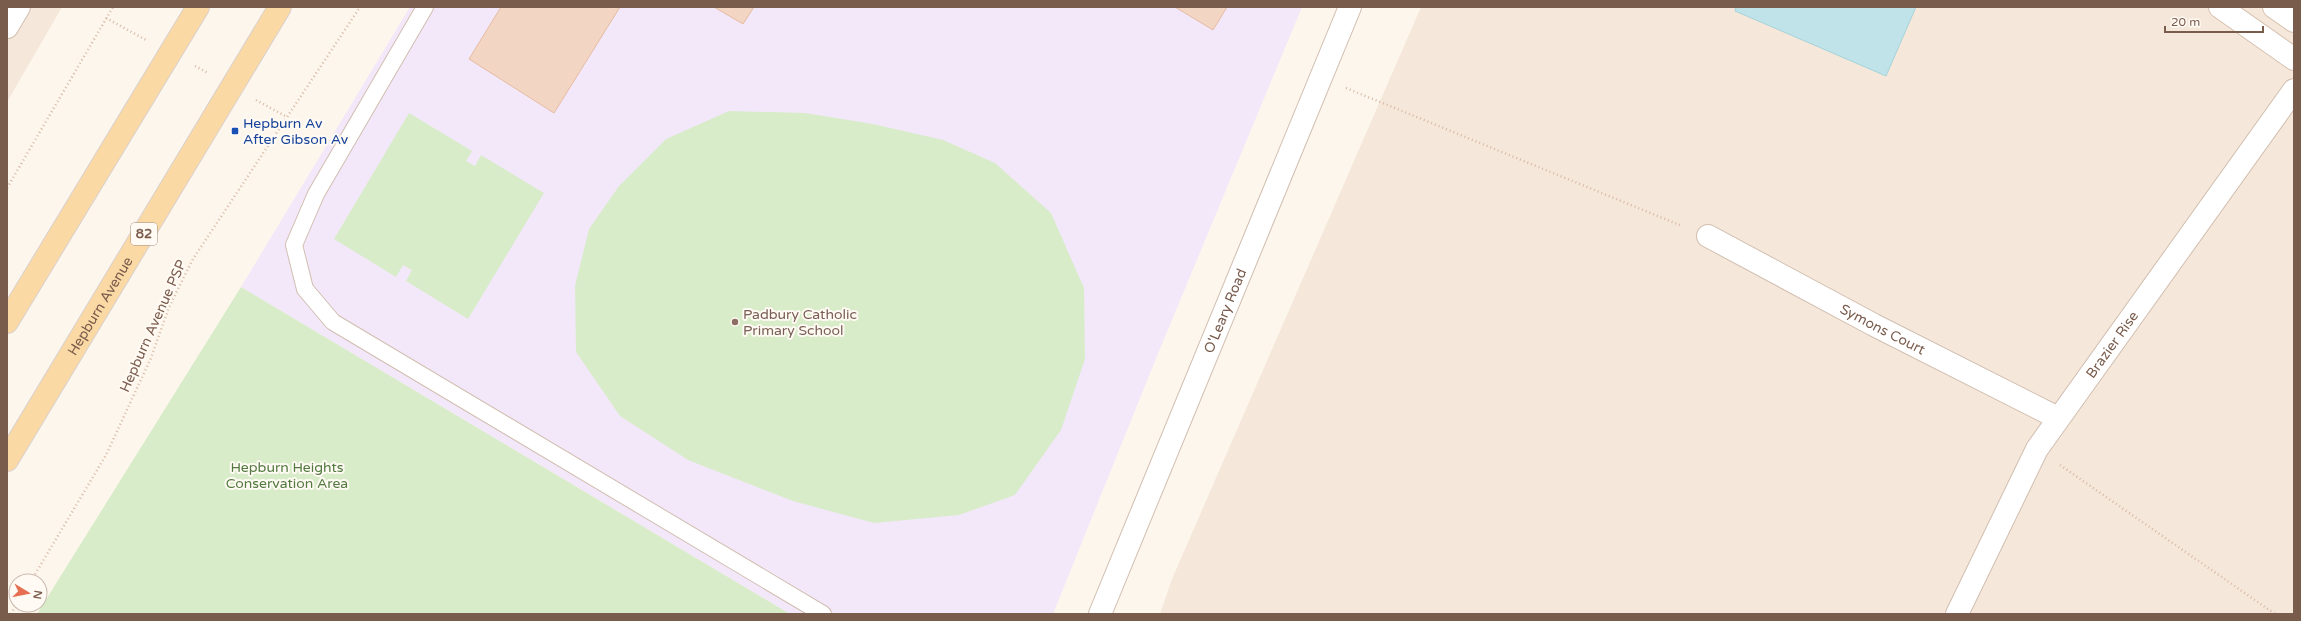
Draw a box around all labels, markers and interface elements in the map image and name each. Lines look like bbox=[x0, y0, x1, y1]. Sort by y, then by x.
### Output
scale bar bbox=[2165, 8, 2263, 34]
text: 20 m bbox=[2171, 15, 2200, 29]
place label: Hepburn Av After Gibson Av bbox=[243, 115, 349, 148]
marker: Hepburn Av After Gibson Av bbox=[230, 126, 240, 136]
road number: 82 bbox=[131, 223, 157, 245]
street label: Hepburn Avenue bbox=[64, 253, 136, 358]
street label: Hepburn Avenue PSP bbox=[116, 257, 190, 395]
street label: O'Leary Road bbox=[1200, 266, 1250, 356]
street label: Symons Court bbox=[1837, 300, 1929, 358]
place label: Padbury Catholic Primary School bbox=[743, 306, 857, 339]
street label: Brazier Rise bbox=[2082, 308, 2142, 381]
marker: Padbury Catholic Primary School bbox=[730, 317, 740, 327]
park label: Hepburn Heights Conservation Area bbox=[226, 459, 348, 492]
north arrow bbox=[8, 573, 48, 613]
text: N bbox=[30, 589, 45, 600]

